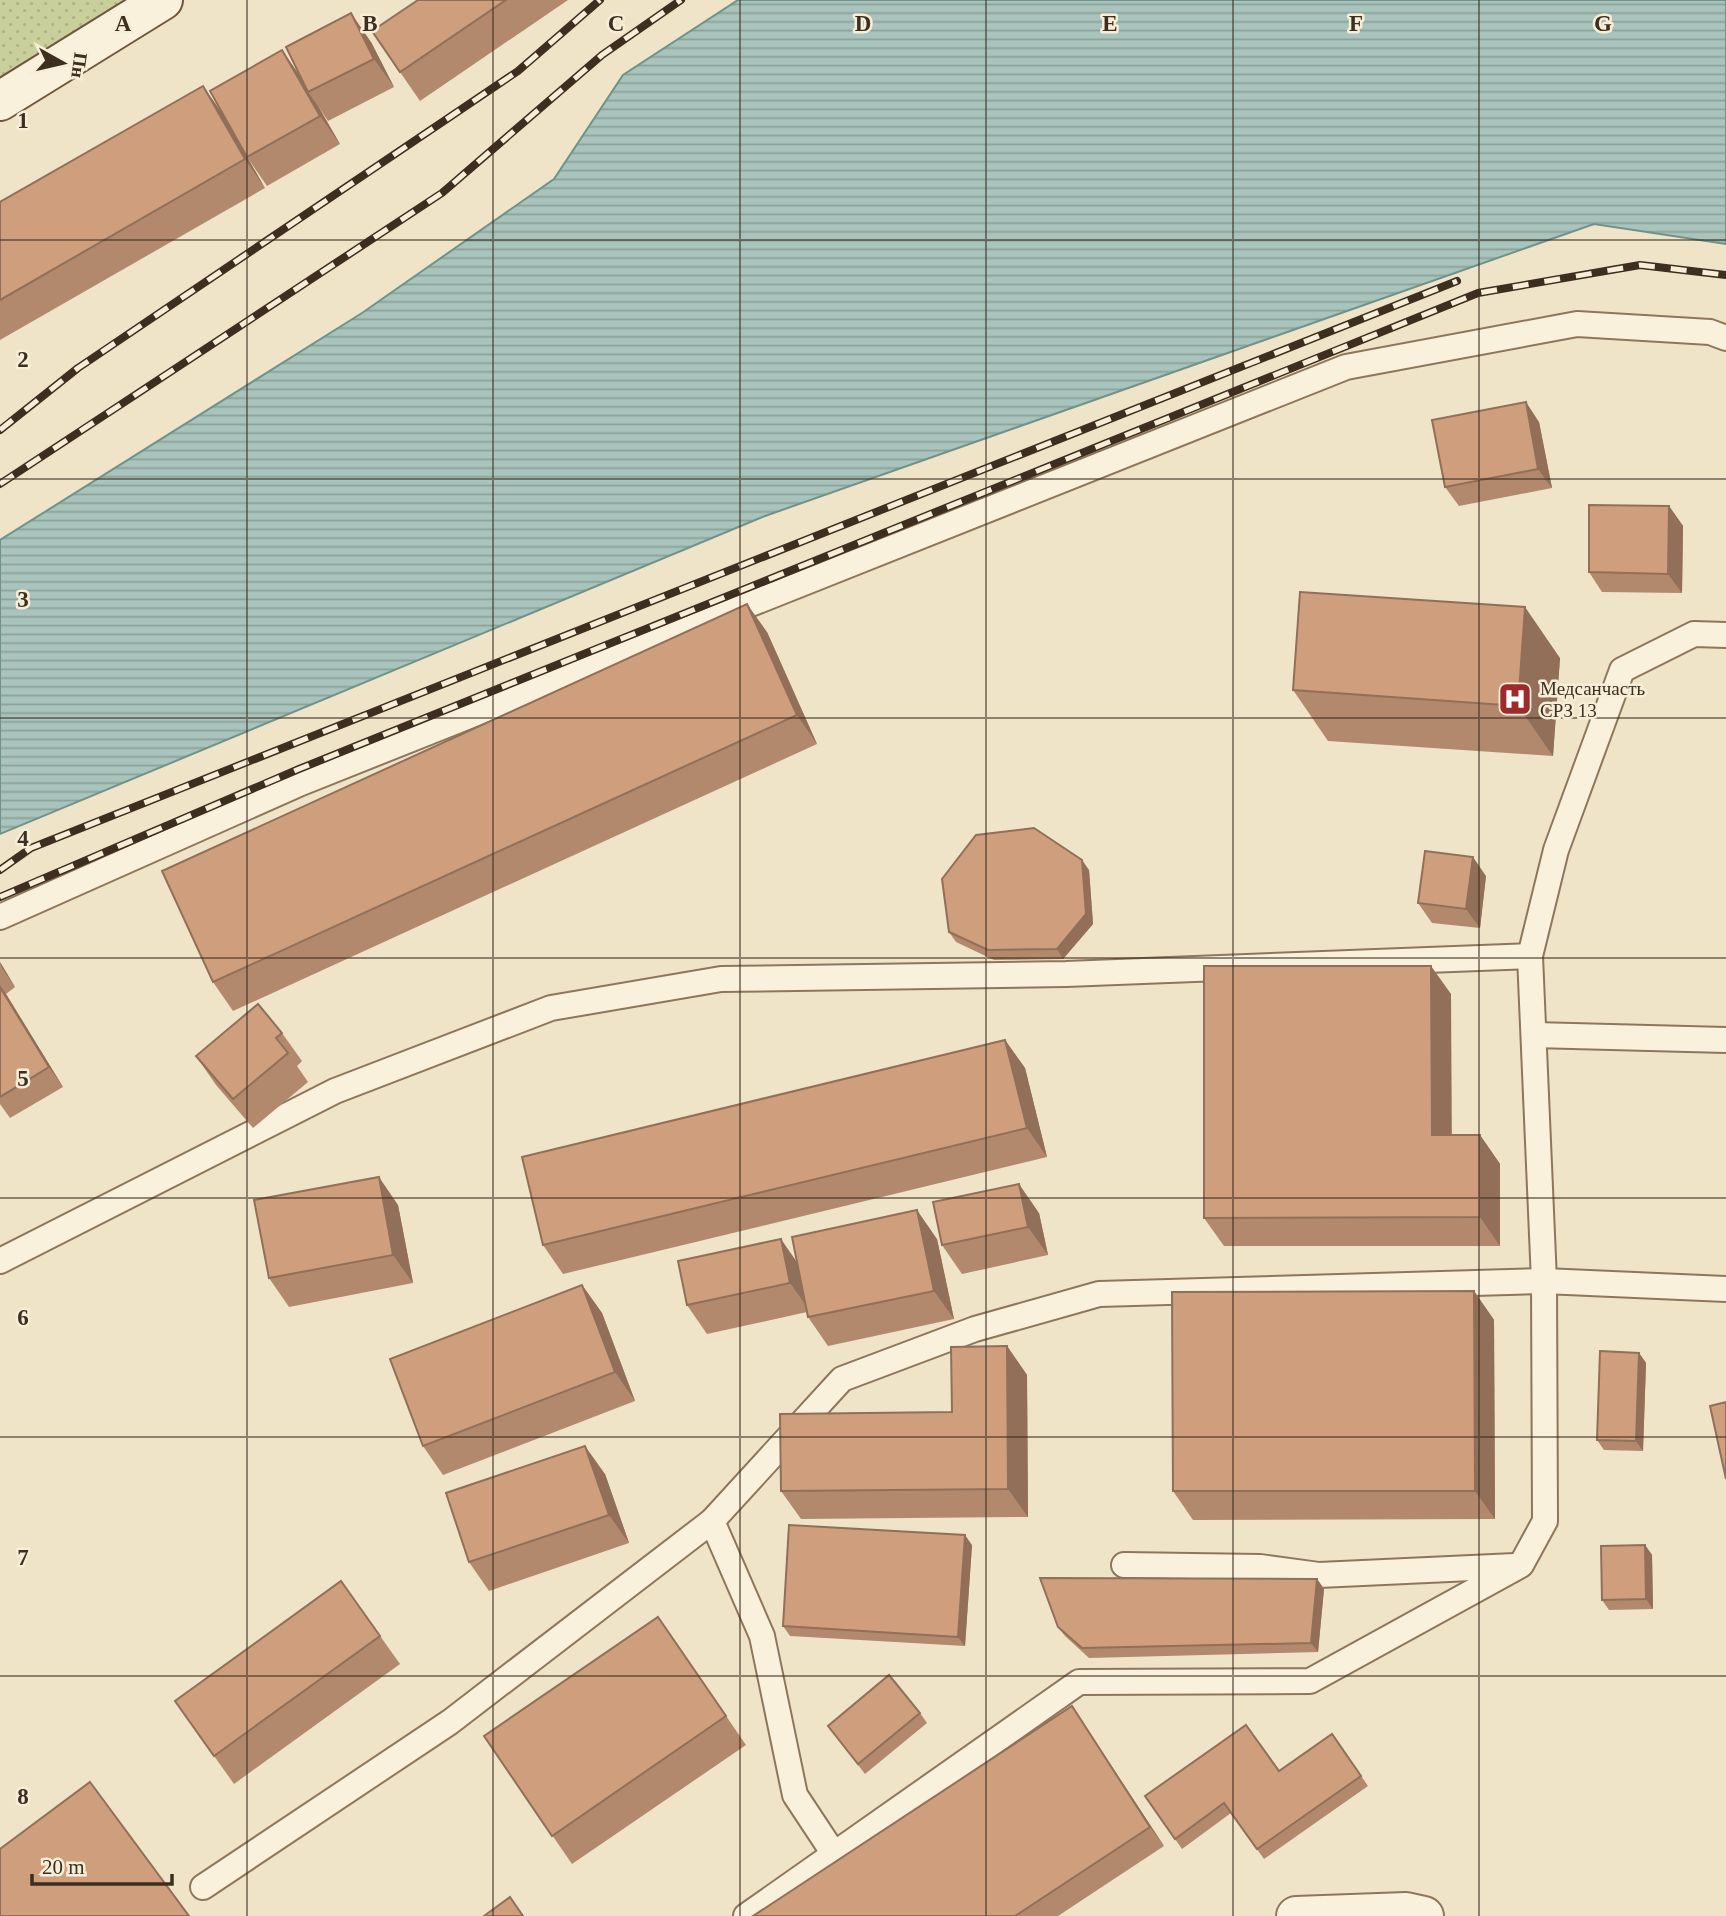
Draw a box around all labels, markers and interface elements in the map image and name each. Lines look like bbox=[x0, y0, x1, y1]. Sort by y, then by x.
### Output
text: A bbox=[115, 11, 132, 36]
text: B bbox=[362, 11, 378, 36]
text: C bbox=[608, 11, 624, 36]
text: D bbox=[855, 11, 871, 36]
text: E bbox=[1102, 11, 1118, 36]
text: F bbox=[1349, 11, 1363, 36]
text: G bbox=[1594, 11, 1612, 36]
north arrow bbox=[28, 28, 98, 98]
text: Пн bbox=[67, 51, 92, 80]
text: 1 bbox=[17, 108, 29, 133]
text: 2 bbox=[17, 347, 29, 372]
text: 3 bbox=[17, 587, 29, 612]
place label: Медсанчасть СРЗ 13 bbox=[1540, 678, 1645, 721]
hospital icon: Медсанчасть СРЗ 13 bbox=[1496, 680, 1534, 718]
text: 4 bbox=[17, 826, 29, 851]
text: 5 bbox=[17, 1066, 29, 1091]
text: 6 bbox=[17, 1305, 29, 1330]
text: 7 bbox=[17, 1545, 29, 1570]
text: 8 bbox=[17, 1784, 29, 1809]
scale bar bbox=[32, 1842, 172, 1886]
text: 20 m bbox=[42, 1855, 85, 1879]

